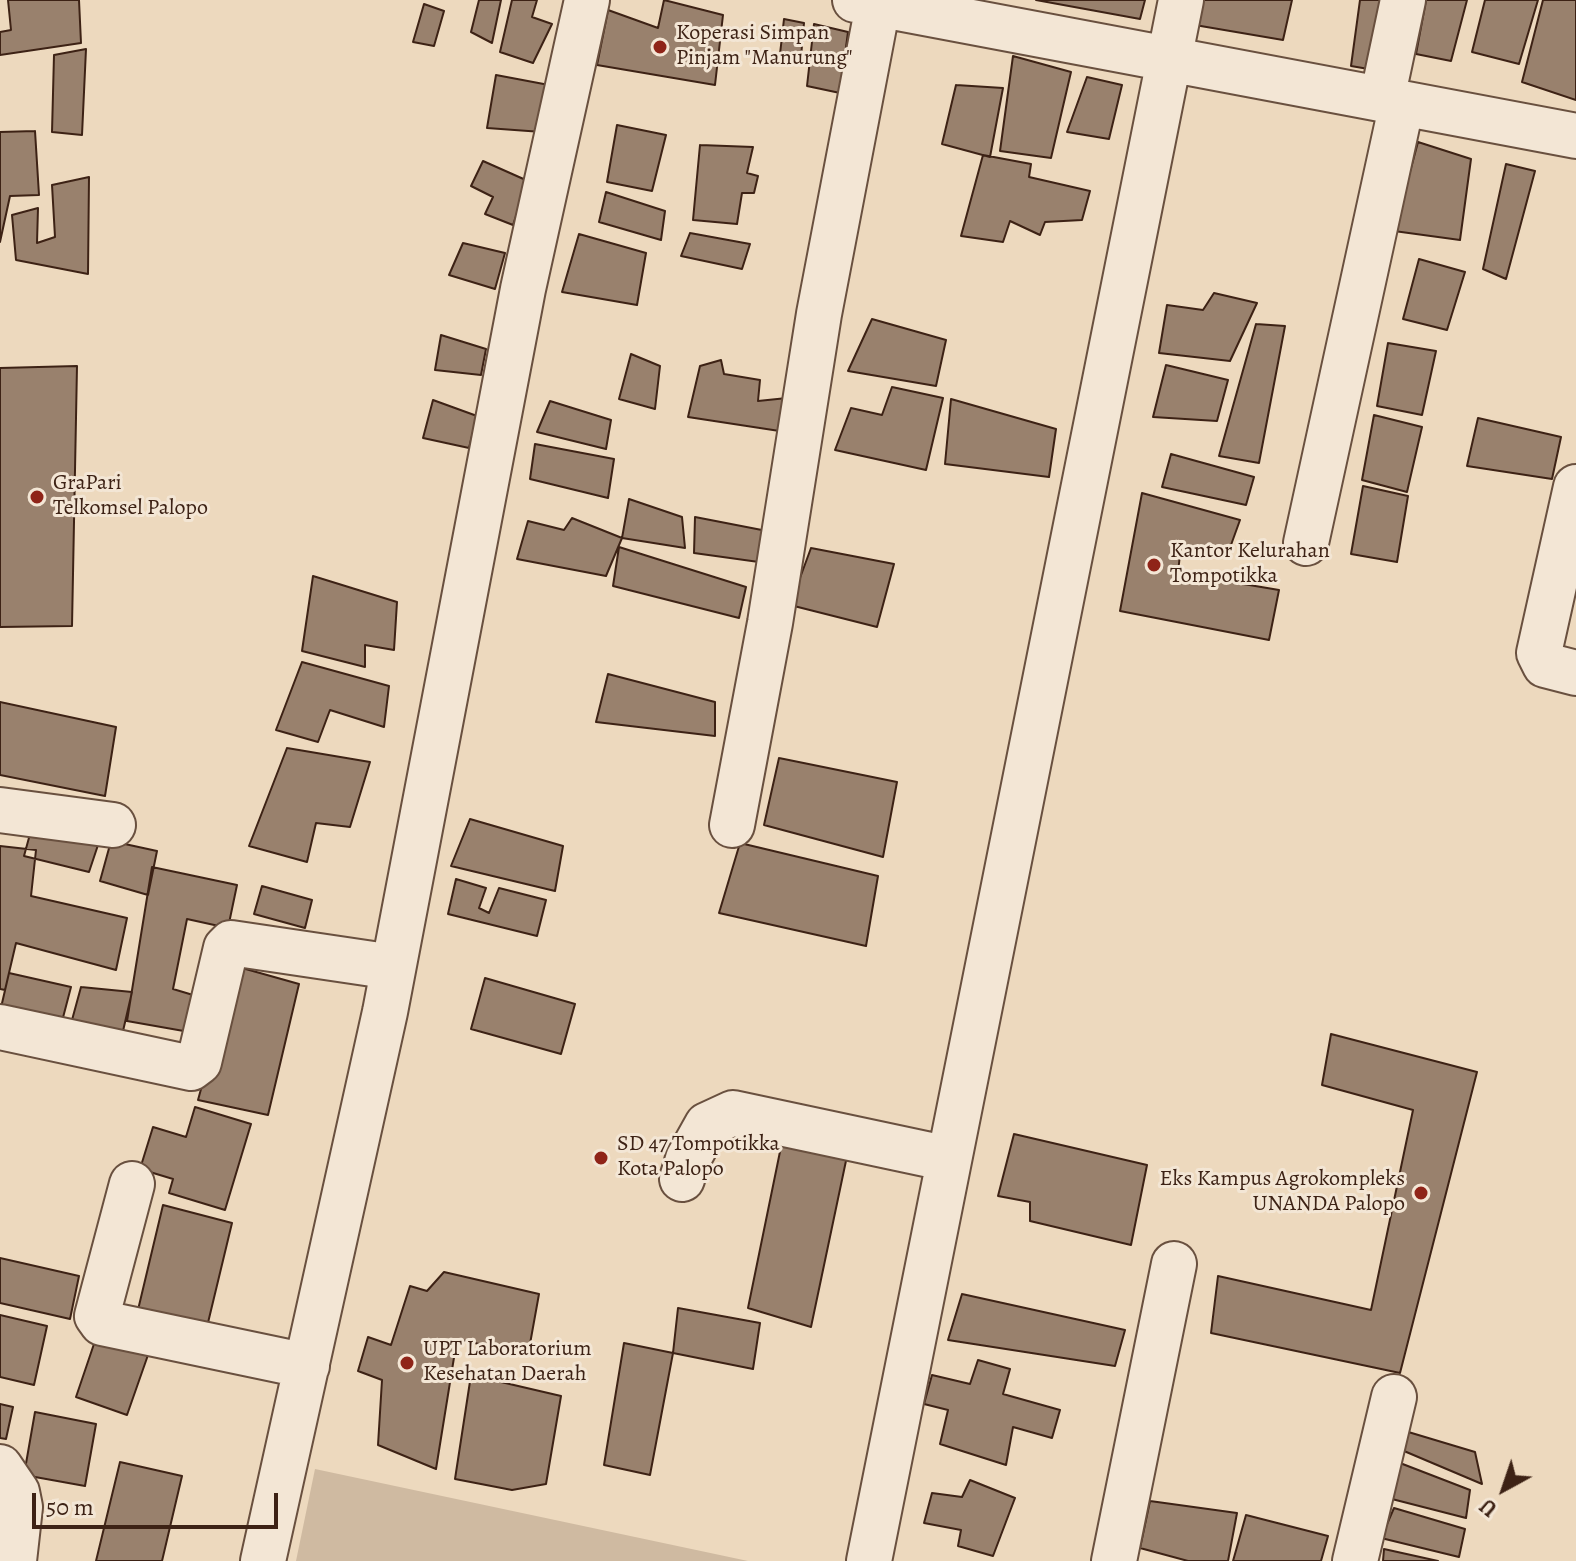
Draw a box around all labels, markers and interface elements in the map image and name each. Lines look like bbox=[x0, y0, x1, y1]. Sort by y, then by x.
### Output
place label: Koperasi Simpan Pinjam "Manurung" bbox=[676, 21, 853, 72]
marker: Koperasi Simpan Pinjam "Manurung" bbox=[651, 38, 669, 56]
place label: GraPari Telkomsel Palopo bbox=[53, 471, 208, 522]
marker: GraPari Telkomsel Palopo bbox=[28, 488, 46, 506]
place label: Kantor Kelurahan Tompotikka bbox=[1170, 539, 1330, 590]
marker: Kantor Kelurahan Tompotikka bbox=[1145, 556, 1163, 574]
place label: SD 47 Tompotikka Kota Palopo bbox=[617, 1132, 780, 1184]
marker: SD 47 Tompotikka Kota Palopo bbox=[592, 1149, 610, 1167]
place label: Eks Kampus Agrokompleks UNANDA Palopo bbox=[1160, 1167, 1405, 1218]
marker: Eks Kampus Agrokompleks UNANDA Palopo bbox=[1412, 1184, 1430, 1202]
place label: UPT Laboratorium Kesehatan Daerah bbox=[423, 1337, 592, 1388]
marker: UPT Laboratorium Kesehatan Daerah bbox=[398, 1354, 416, 1372]
north arrow bbox=[1464, 1449, 1544, 1529]
scale bar bbox=[36, 1477, 282, 1527]
text: 50 m bbox=[46, 1491, 94, 1523]
text: U bbox=[1473, 1491, 1504, 1524]

